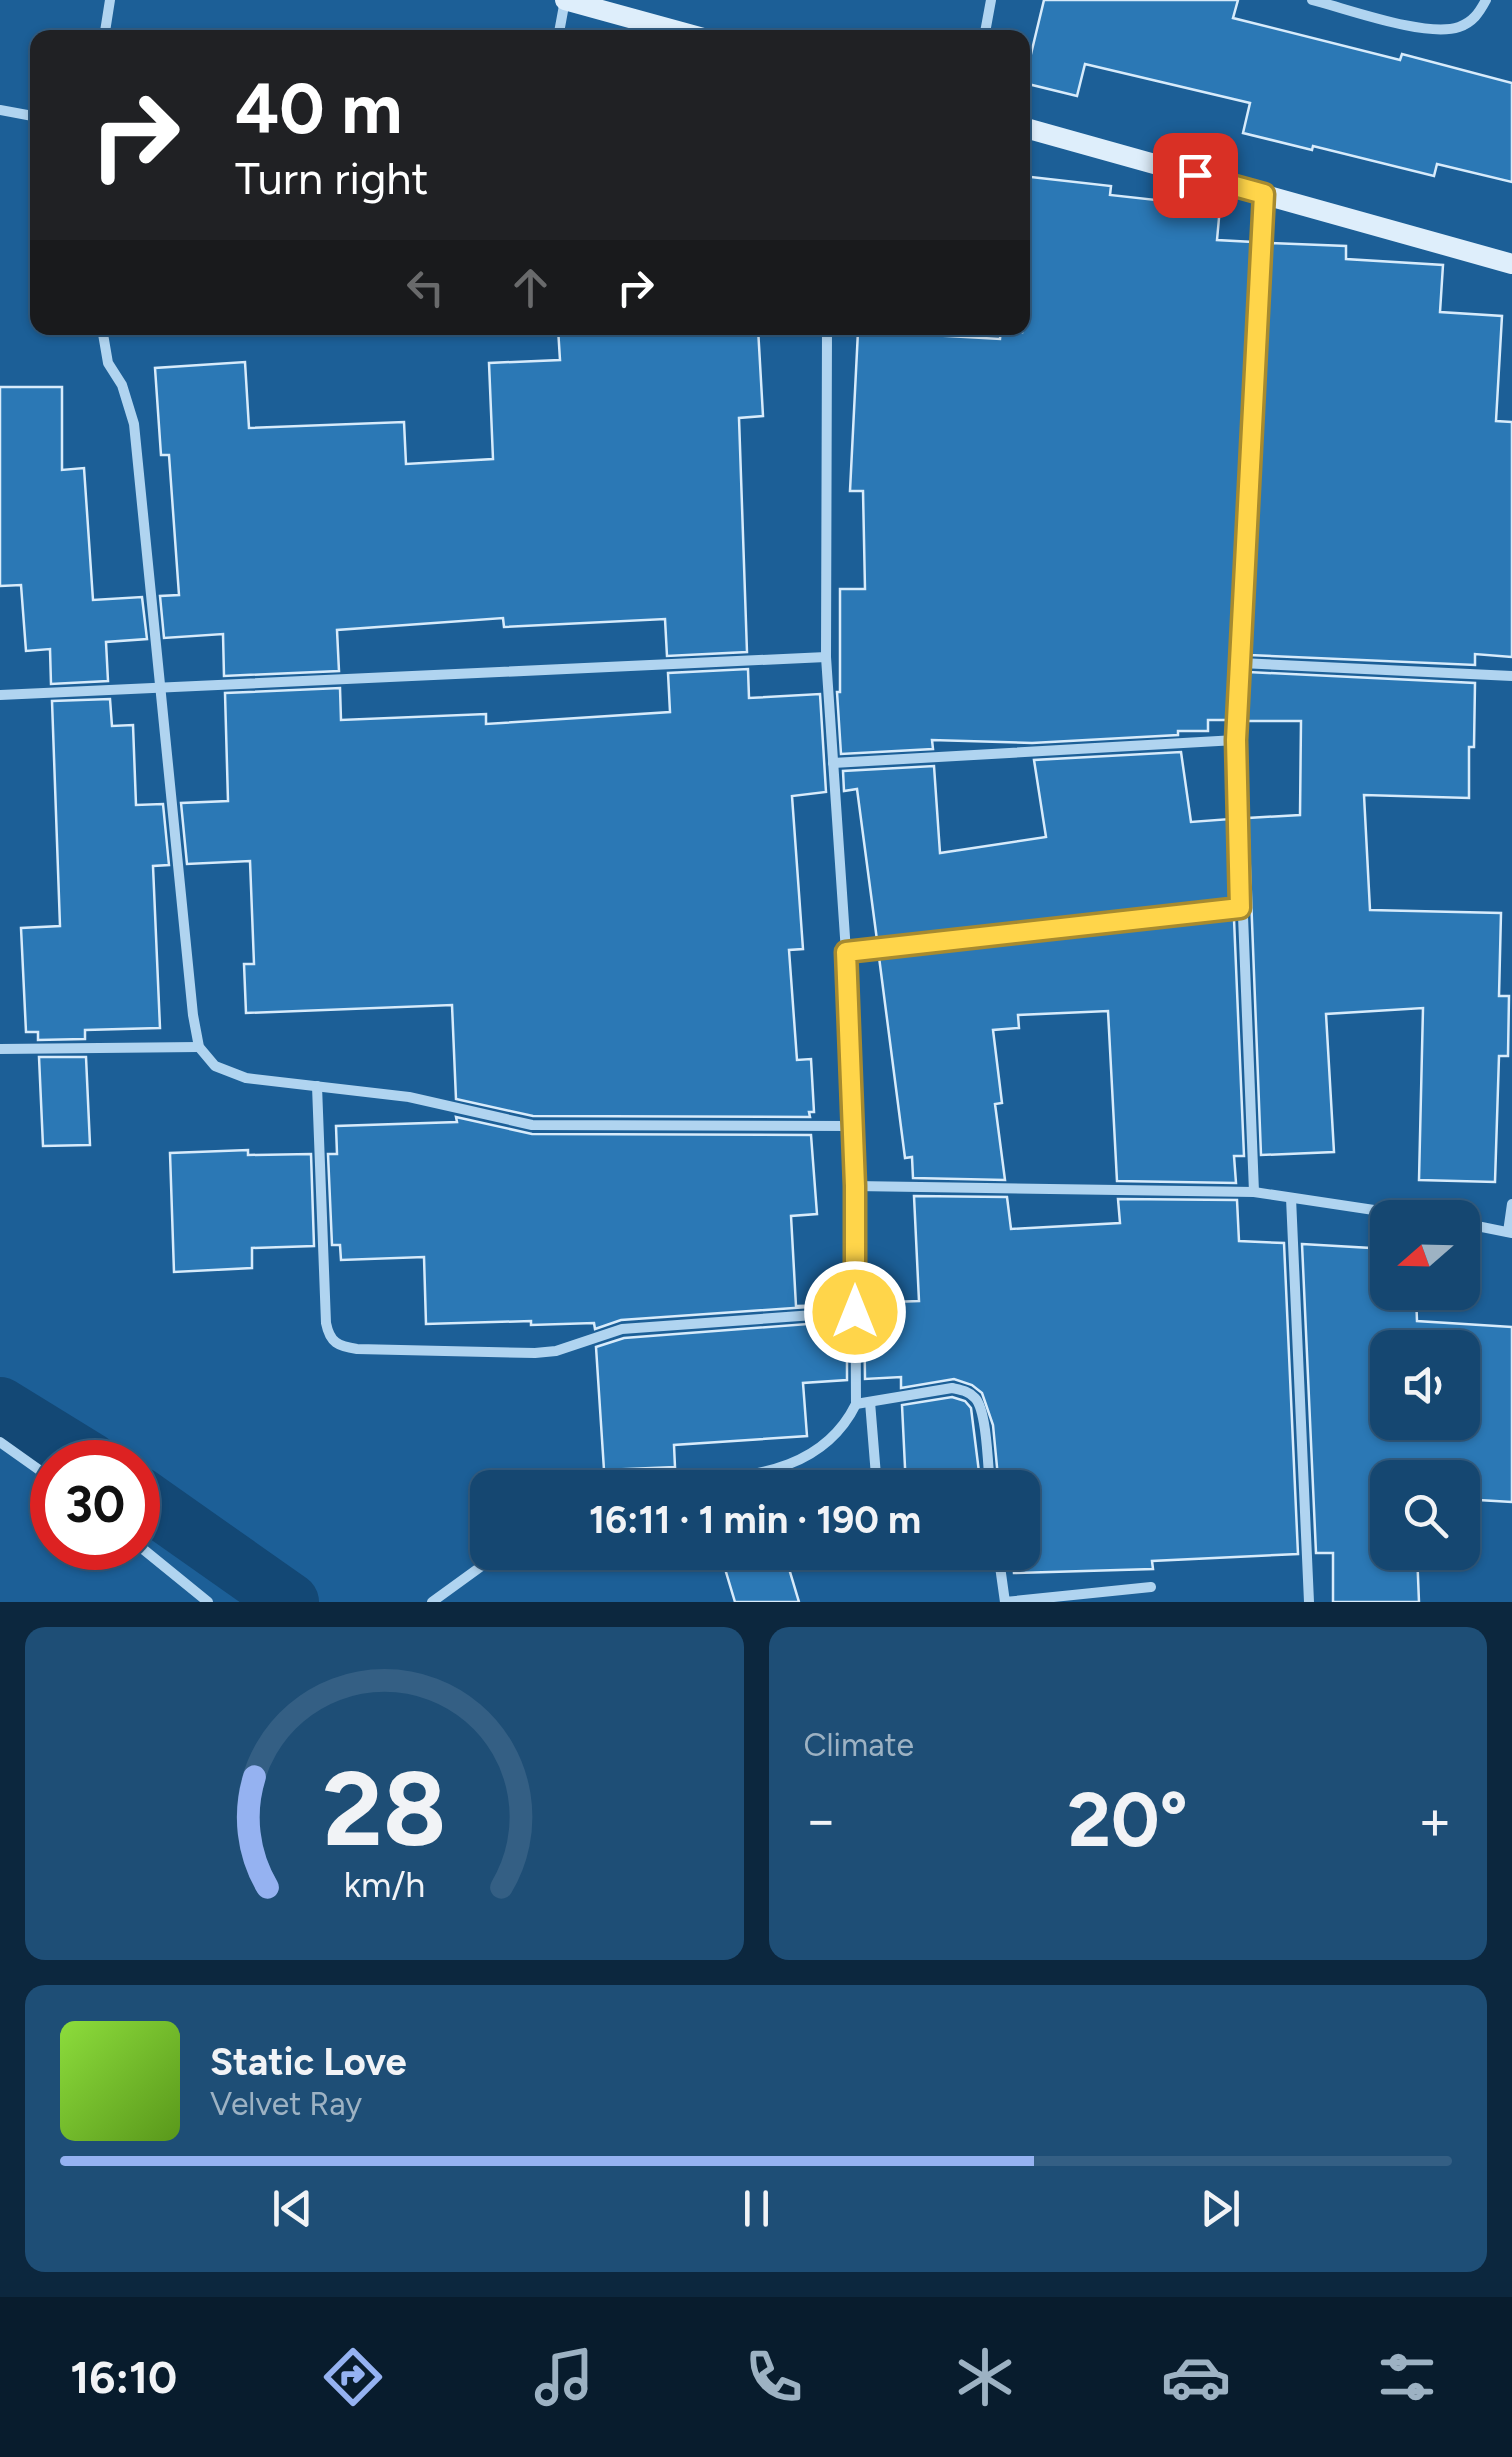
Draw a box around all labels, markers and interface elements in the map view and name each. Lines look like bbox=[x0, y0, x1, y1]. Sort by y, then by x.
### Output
text: 40 m bbox=[235, 66, 402, 151]
icon: right bbox=[70, 70, 200, 200]
pin bbox=[1153, 133, 1238, 218]
icon: arrive bbox=[1168, 148, 1223, 203]
text: Turn right bbox=[235, 151, 428, 205]
icon: left bbox=[398, 260, 453, 315]
icon: ahead bbox=[503, 260, 558, 315]
icon: right bbox=[608, 260, 663, 315]
north arrow bbox=[1370, 1200, 1480, 1310]
map controls bbox=[1370, 1200, 1480, 1570]
position arrow bbox=[803, 1260, 907, 1364]
button: sound bbox=[1370, 1330, 1480, 1440]
speed limit sign: 30 bbox=[30, 1440, 160, 1570]
button: search bbox=[1370, 1460, 1480, 1570]
text: 16:11 · 1 min · 190 m bbox=[589, 1497, 921, 1543]
text: Climate bbox=[804, 1726, 914, 1764]
text: 28 bbox=[322, 1746, 446, 1871]
text: 20° bbox=[1068, 1775, 1188, 1865]
text: − bbox=[804, 1787, 838, 1853]
text: + bbox=[1418, 1787, 1452, 1853]
text: km/h bbox=[343, 1863, 425, 1906]
text: Static Love bbox=[210, 2039, 407, 2085]
text: Velvet Ray bbox=[210, 2085, 362, 2123]
icon: previous bbox=[265, 2181, 320, 2236]
icon: pause bbox=[729, 2181, 784, 2236]
icon: next bbox=[1193, 2181, 1248, 2236]
icon: directions bbox=[318, 2342, 388, 2412]
icon: music bbox=[529, 2342, 599, 2412]
icon: phone bbox=[739, 2342, 809, 2412]
icon: climate bbox=[950, 2342, 1020, 2412]
icon: car bbox=[1161, 2342, 1231, 2412]
icon: filters bbox=[1372, 2342, 1442, 2412]
text: 16:10 bbox=[70, 2350, 177, 2404]

